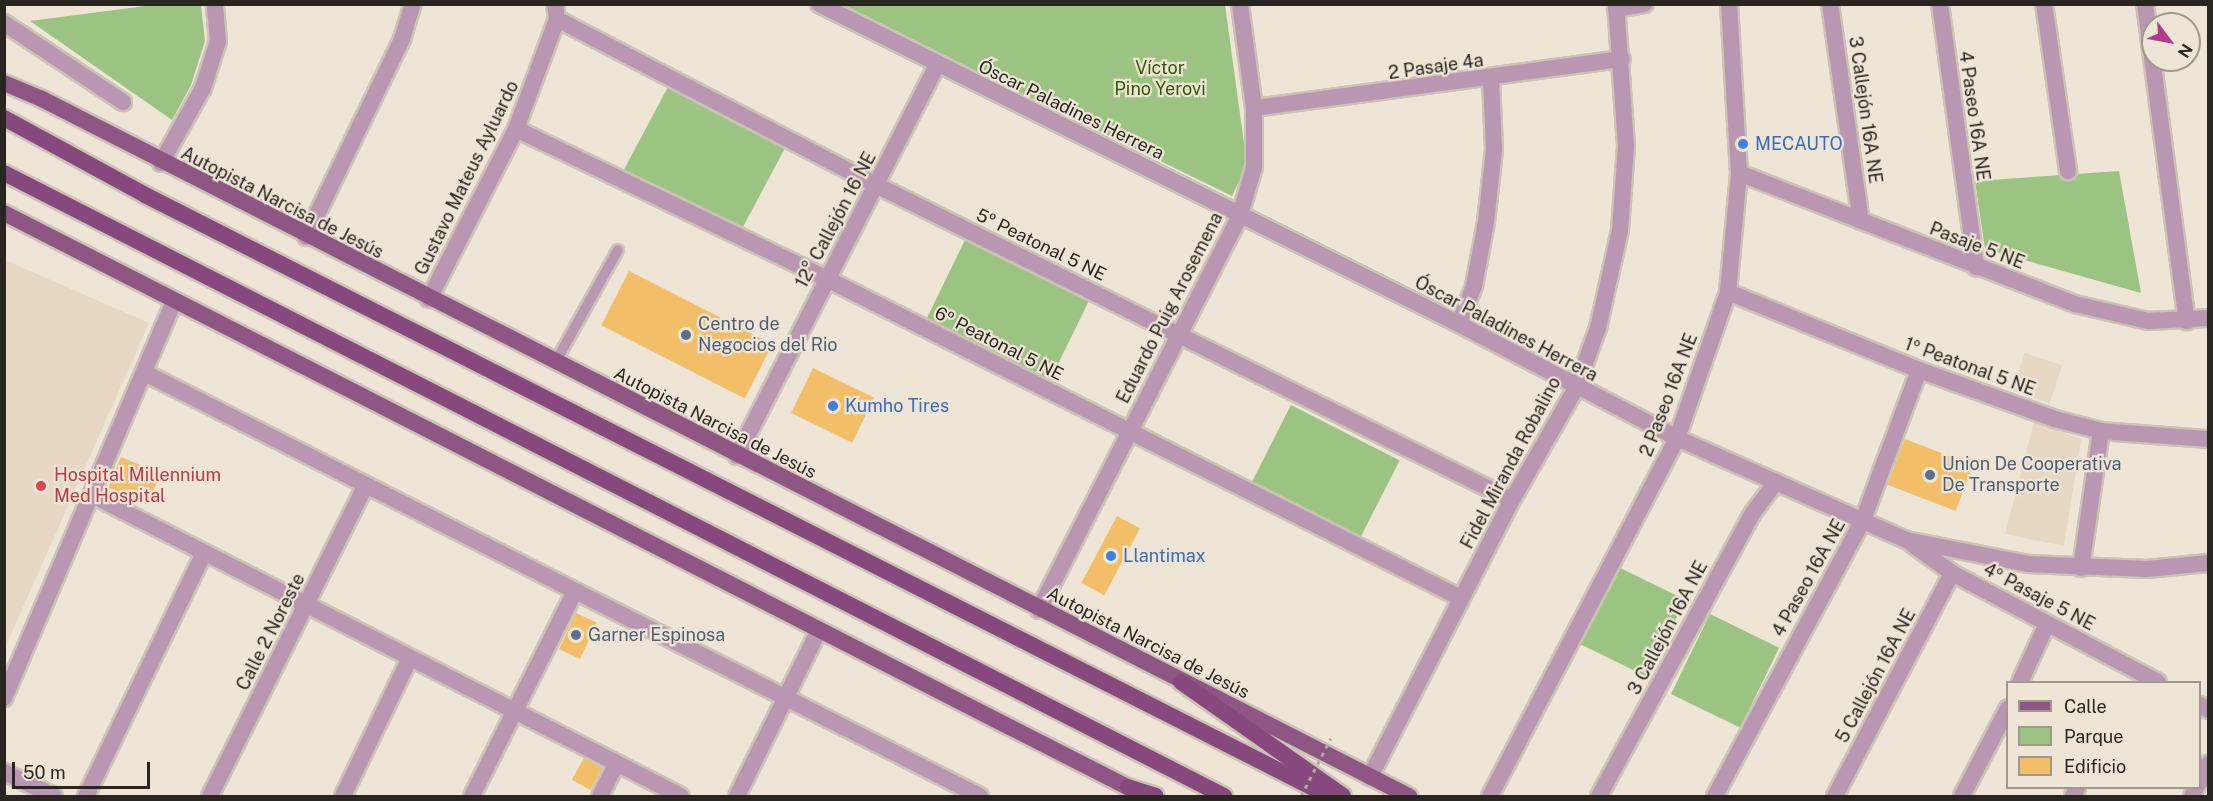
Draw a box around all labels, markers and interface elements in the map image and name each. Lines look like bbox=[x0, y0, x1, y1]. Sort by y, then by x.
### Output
north arrow bbox=[2141, 12, 2201, 72]
street label: 3 Callejón 16A NE bbox=[1844, 35, 1886, 185]
text: N bbox=[2174, 40, 2196, 61]
street label: 2 Pasaje 4a bbox=[1387, 50, 1485, 84]
street label: 4 Paseo 16A NE bbox=[1954, 50, 1994, 182]
street label: Óscar Paladines Herrera bbox=[975, 56, 1167, 164]
park label: Víctor Pino Yerovi bbox=[1114, 58, 1206, 100]
street label: Gustavo Mateus Ayluardo bbox=[410, 77, 524, 279]
place label: MECAUTO bbox=[1755, 133, 1843, 155]
marker: MECAUTO bbox=[1736, 137, 1750, 151]
street label: Autopista Narcisa de Jesús bbox=[177, 142, 387, 264]
street label: 12° Callejón 16 NE bbox=[791, 148, 881, 292]
street label: 5º Peatonal 5 NE bbox=[973, 204, 1109, 286]
street label: Eduardo Puig Arosemena bbox=[1112, 209, 1228, 407]
street label: Pasaje 5 NE bbox=[1926, 218, 2028, 274]
street label: Óscar Paladines Herrera bbox=[1411, 272, 1601, 386]
street label: 6º Peatonal 5 NE bbox=[931, 302, 1067, 386]
place label: Centro de Negocios del Rio bbox=[698, 314, 838, 356]
marker: Centro de Negocios del Rio bbox=[679, 328, 693, 342]
street label: 2 Paseo 16A NE bbox=[1636, 330, 1702, 460]
street label: 1º Peatonal 5 NE bbox=[1902, 333, 2038, 401]
street label: Autopista Narcisa de Jesús bbox=[610, 362, 820, 484]
street label: Fidel Miranda Robalino bbox=[1456, 373, 1566, 553]
place label: Kumho Tires bbox=[845, 395, 949, 417]
marker: Kumho Tires bbox=[826, 399, 840, 413]
place label: Union De Cooperativa De Transporte bbox=[1942, 454, 2122, 496]
place label: Hospital Millennium Med Hospital bbox=[54, 465, 221, 508]
marker: Union De Cooperativa De Transporte bbox=[1923, 468, 1937, 482]
marker: Hospital Millennium Med Hospital bbox=[32, 477, 50, 495]
street label: 4 Paseo 16A NE bbox=[1768, 515, 1850, 641]
place label: Llantimax bbox=[1123, 545, 1206, 567]
marker: Llantimax bbox=[1104, 549, 1118, 563]
street label: 3 Callejón 16A NE bbox=[1624, 557, 1712, 699]
street label: 4º Pasaje 5 NE bbox=[1980, 559, 2098, 635]
street label: Calle 2 Noreste bbox=[232, 570, 310, 694]
street label: Autopista Narcisa de Jesús bbox=[1043, 582, 1253, 704]
street label: 5 Callejón 16A NE bbox=[1832, 605, 1920, 747]
place label: Garner Espinosa bbox=[588, 624, 725, 646]
marker: Garner Espinosa bbox=[569, 628, 583, 642]
legend bbox=[2006, 681, 2201, 789]
text: Calle bbox=[2064, 696, 2107, 717]
text: Parque bbox=[2064, 726, 2124, 747]
scale bar bbox=[15, 750, 153, 788]
text: Edificio bbox=[2064, 756, 2126, 777]
text: 50 m bbox=[23, 762, 66, 783]

